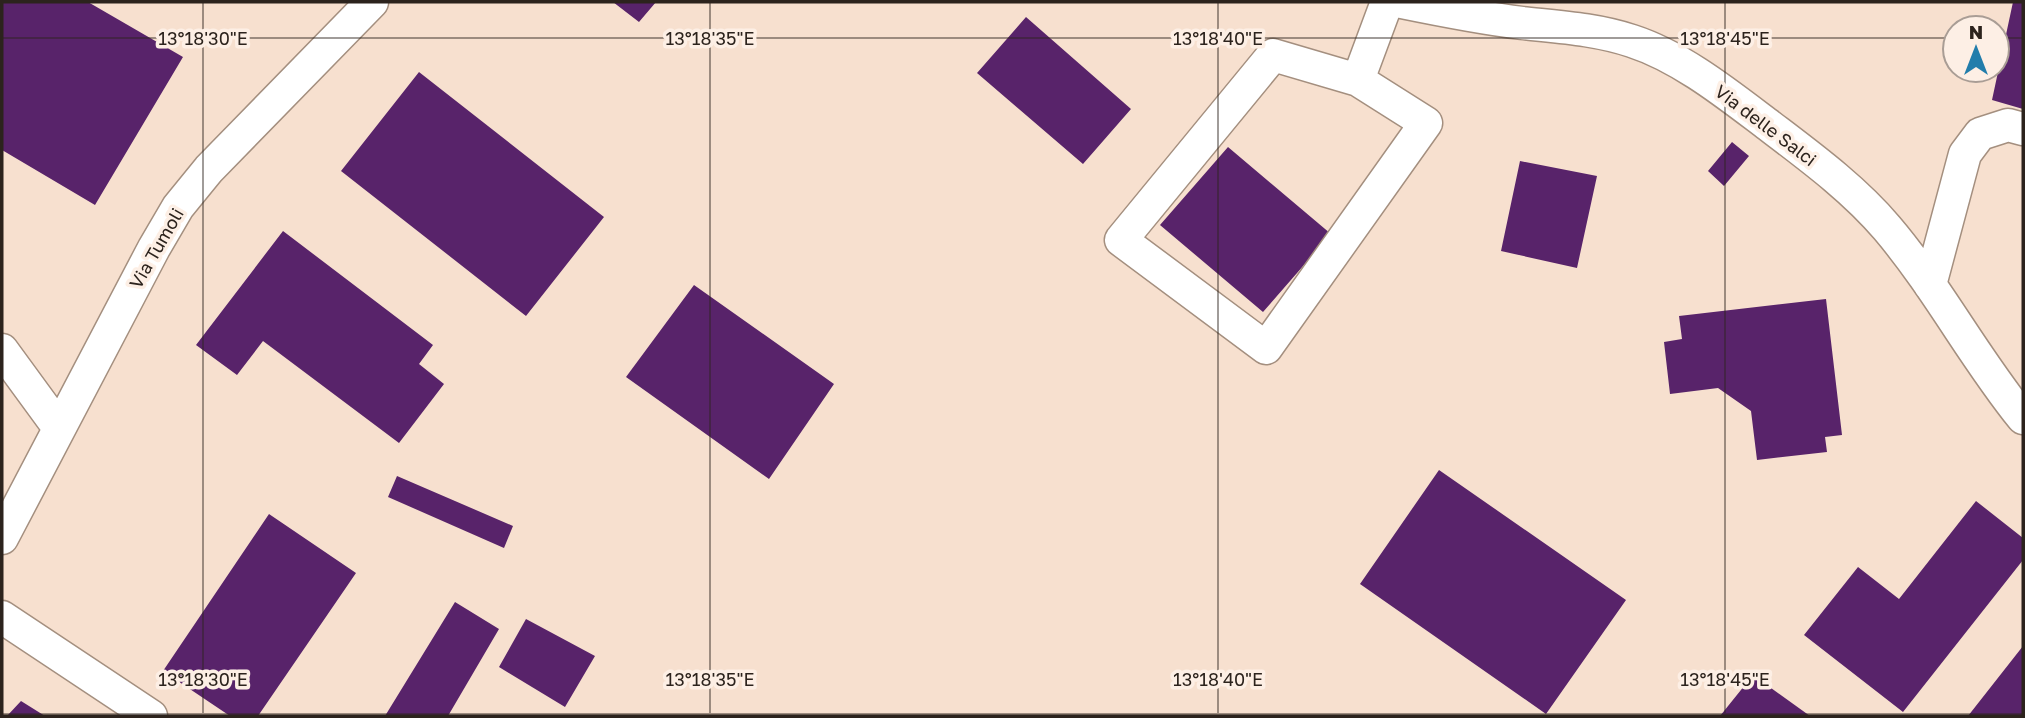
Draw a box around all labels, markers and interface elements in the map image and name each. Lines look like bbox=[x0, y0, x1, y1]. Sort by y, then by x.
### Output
north arrow bbox=[1941, 14, 2011, 84]
text: N bbox=[1969, 20, 1983, 43]
text: 13°18'30"E bbox=[158, 27, 248, 49]
text: 13°18'35"E bbox=[666, 27, 754, 49]
text: 13°18'40"E bbox=[1173, 27, 1263, 49]
text: 13°18'45"E bbox=[1680, 27, 1770, 49]
street label: Via delle Salci bbox=[1711, 80, 1821, 170]
street label: Via Tumoli bbox=[124, 204, 188, 292]
text: 13°18'30"E bbox=[158, 668, 248, 690]
text: 13°18'35"E bbox=[666, 668, 754, 690]
text: 13°18'40"E bbox=[1173, 668, 1263, 690]
text: 13°18'45"E bbox=[1680, 668, 1770, 690]

